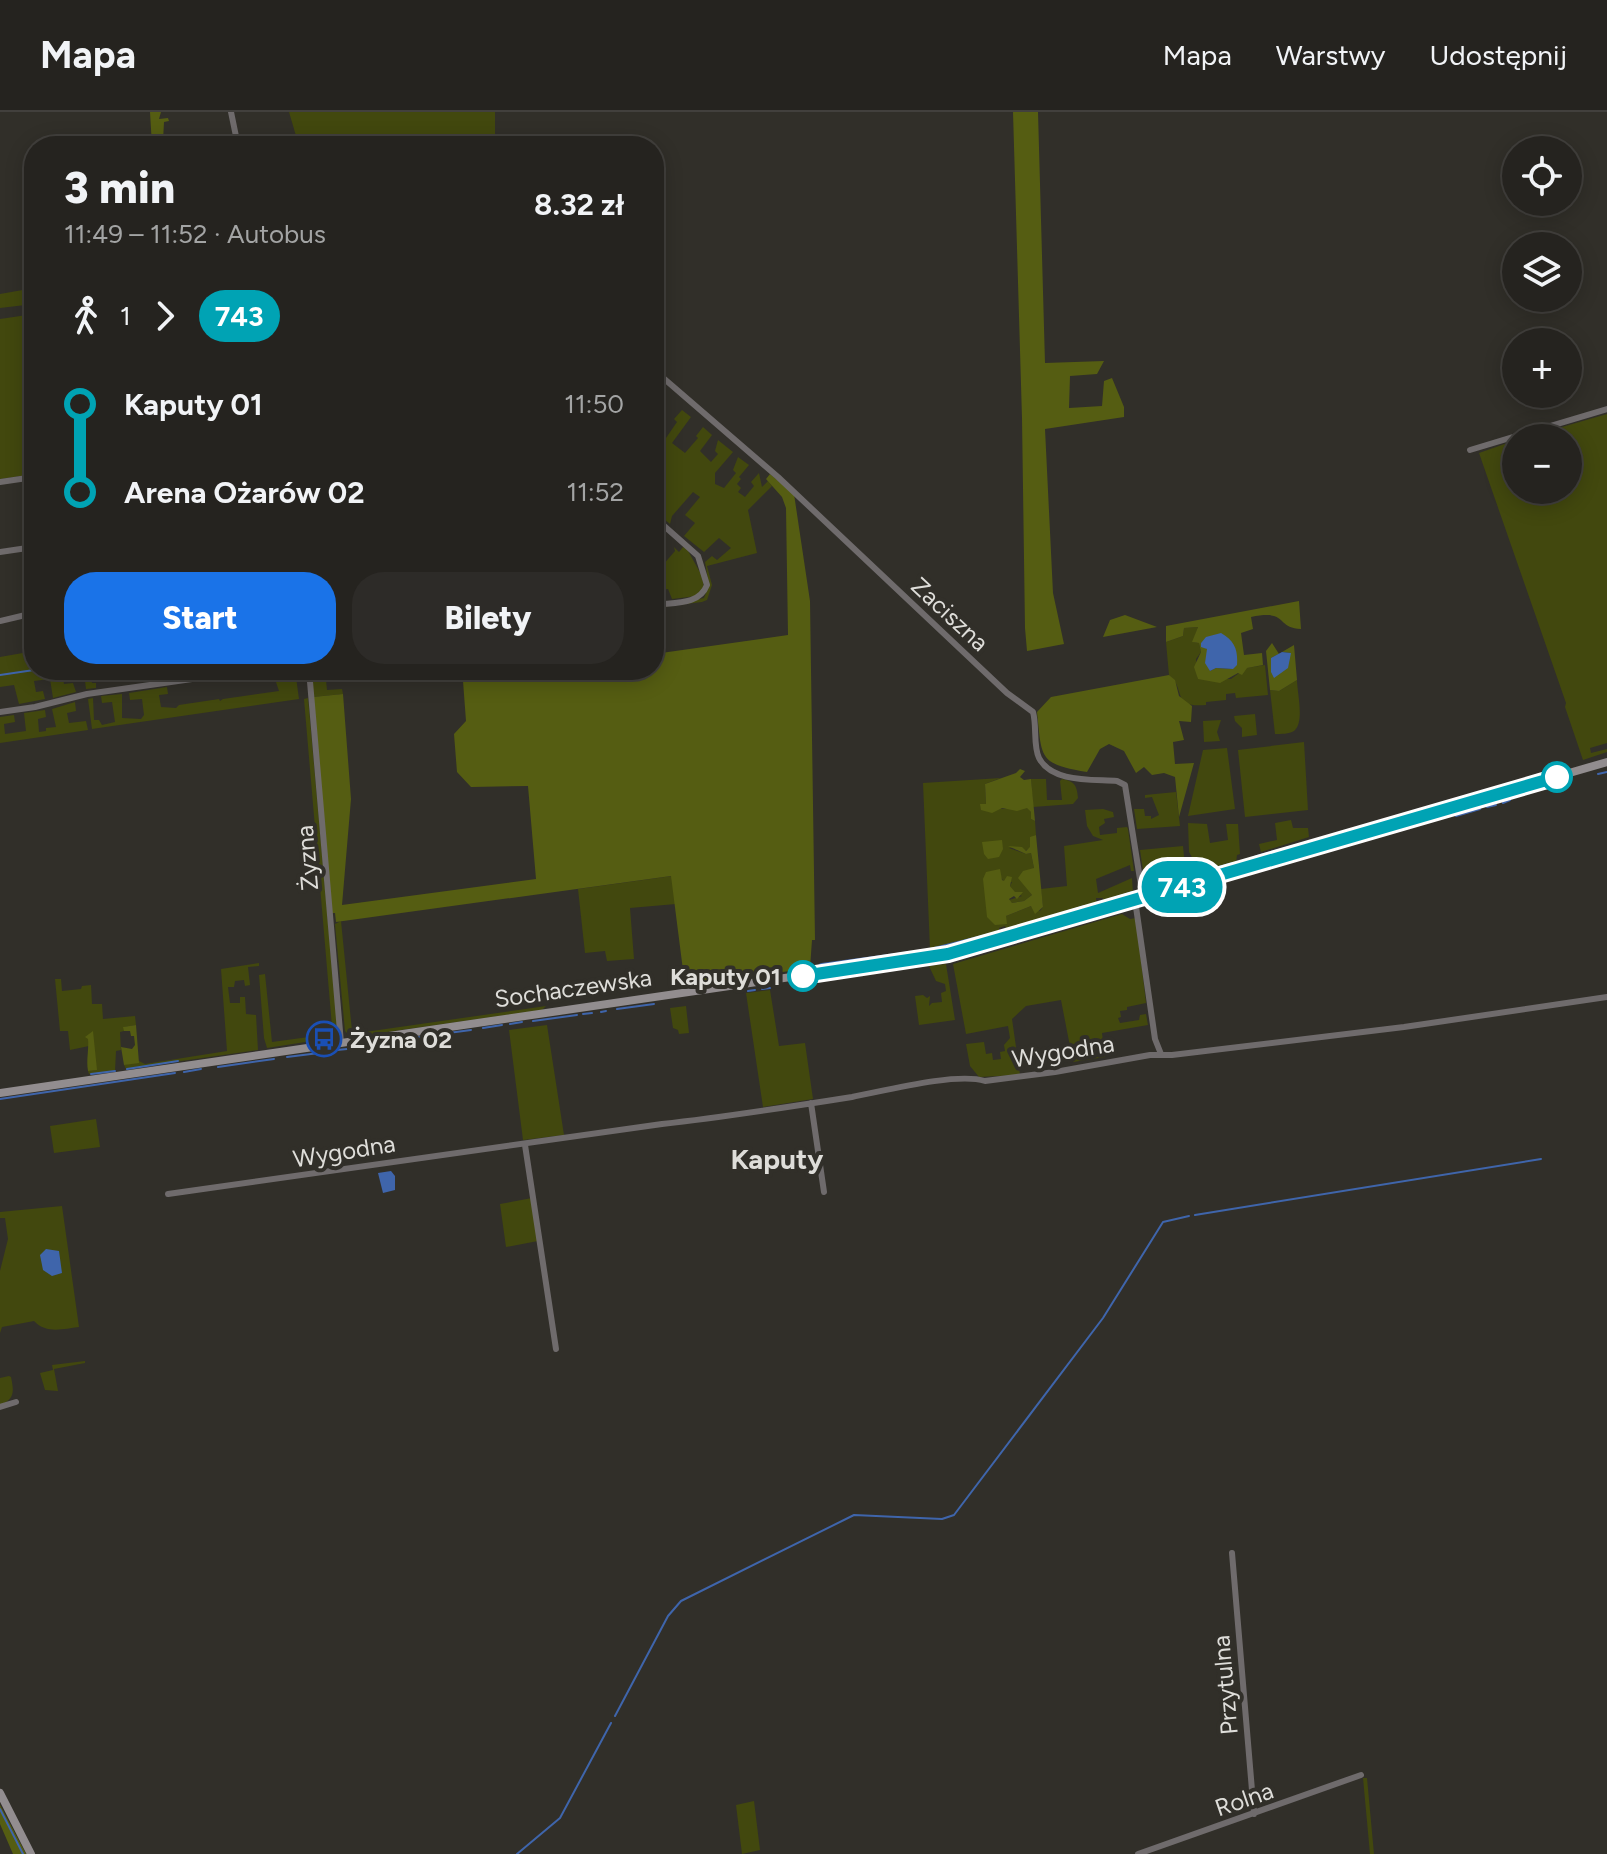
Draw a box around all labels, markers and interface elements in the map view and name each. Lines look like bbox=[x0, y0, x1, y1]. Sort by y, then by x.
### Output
text: Mapa bbox=[40, 32, 136, 78]
text: Mapa bbox=[1163, 38, 1232, 72]
text: Warstwy bbox=[1276, 38, 1385, 72]
text: Udostępnij bbox=[1429, 38, 1567, 72]
map controls bbox=[1502, 136, 1582, 504]
button: locate bbox=[1502, 136, 1582, 216]
text: 3 min bbox=[64, 161, 175, 214]
text: 8.32 zł bbox=[534, 186, 624, 223]
text: 11:49 – 11:52 · Autobus bbox=[64, 218, 326, 250]
button: layers bbox=[1502, 232, 1582, 312]
icon: walk bbox=[64, 294, 108, 338]
icon: forward bbox=[143, 294, 187, 338]
text: 743 bbox=[215, 299, 264, 333]
text: 1 bbox=[120, 300, 131, 332]
button: + bbox=[1502, 328, 1582, 408]
text: Kaputy 01 bbox=[124, 386, 263, 423]
text: 11:50 bbox=[564, 388, 624, 420]
button: − bbox=[1502, 424, 1582, 504]
text: Arena Ożarów 02 bbox=[124, 474, 365, 511]
text: 11:52 bbox=[566, 476, 624, 508]
street label: Zaciszna bbox=[905, 571, 995, 657]
button: Start bbox=[64, 572, 336, 664]
button: Bilety bbox=[352, 572, 624, 664]
unlabelled marker bbox=[1542, 762, 1572, 792]
street label: Żyzna bbox=[290, 824, 324, 892]
line badge: 743 bbox=[1136, 861, 1228, 913]
text: 743 bbox=[1158, 870, 1206, 904]
marker: Kaputy 01 bbox=[788, 961, 818, 991]
place label: Kaputy 01 bbox=[670, 962, 781, 991]
street label: Sochaczewska bbox=[493, 963, 653, 1013]
bus stop icon: Żyzna 02 bbox=[305, 1020, 343, 1058]
place label: Żyzna 02 bbox=[350, 1025, 452, 1054]
street label: Wygodna bbox=[1010, 1029, 1116, 1073]
street label: Wygodna bbox=[291, 1129, 397, 1173]
district label: Kaputy bbox=[731, 1142, 824, 1176]
street label: Przytulna bbox=[1206, 1634, 1244, 1736]
street label: Rolna bbox=[1211, 1776, 1277, 1822]

